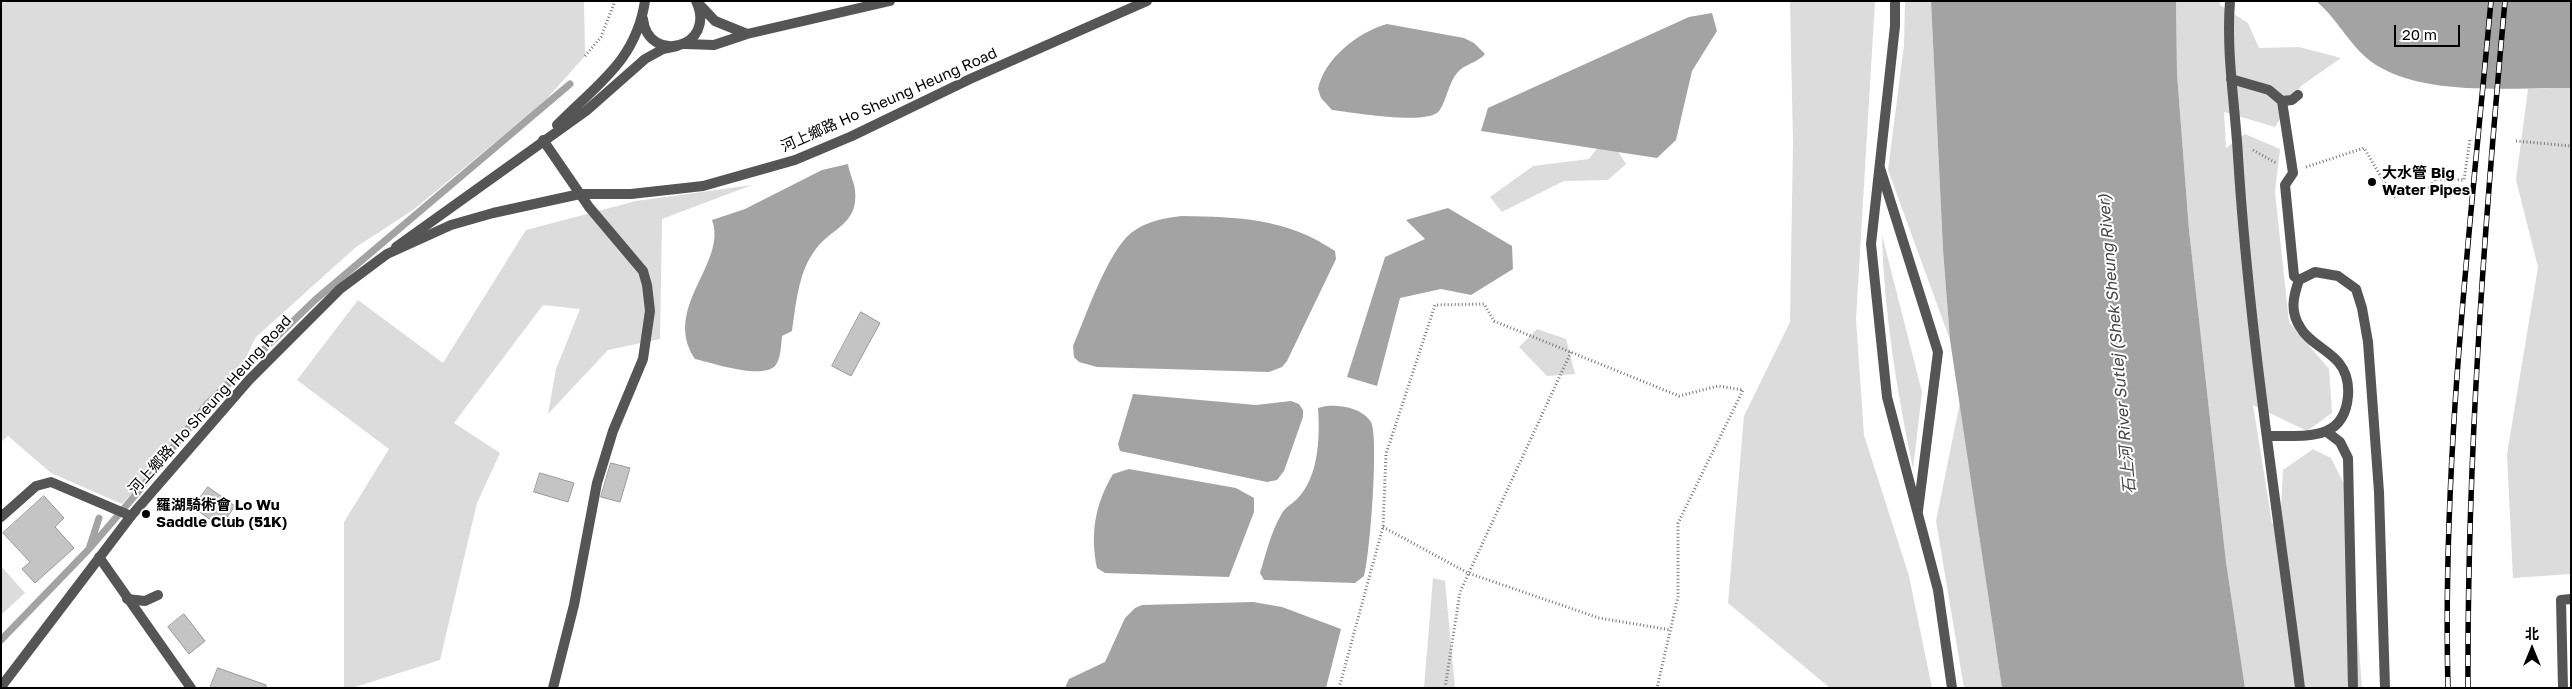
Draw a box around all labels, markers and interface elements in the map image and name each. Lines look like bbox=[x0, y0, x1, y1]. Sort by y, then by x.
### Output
scale bar bbox=[2397, 15, 2463, 47]
text: 20 m bbox=[2402, 25, 2437, 43]
street label: 河上鄉路 Ho Sheung Heung Road bbox=[778, 44, 1000, 156]
place label: 大水管 Big Water Pipes bbox=[2382, 164, 2470, 199]
marker: 大水管 Big Water Pipes bbox=[2366, 176, 2378, 188]
water label: 石上河 River Sutlej (Shek Sheung River) bbox=[2094, 193, 2140, 495]
street label: 河上鄉路 Ho Sheung Heung Road bbox=[125, 312, 295, 498]
place label: 羅湖騎術會 Lo Wu Saddle Club (51K) bbox=[156, 496, 287, 531]
marker: 羅湖騎術會 Lo Wu Saddle Club (51K) bbox=[140, 508, 152, 520]
north arrow bbox=[2507, 624, 2557, 674]
text: 北 bbox=[2525, 625, 2539, 642]

